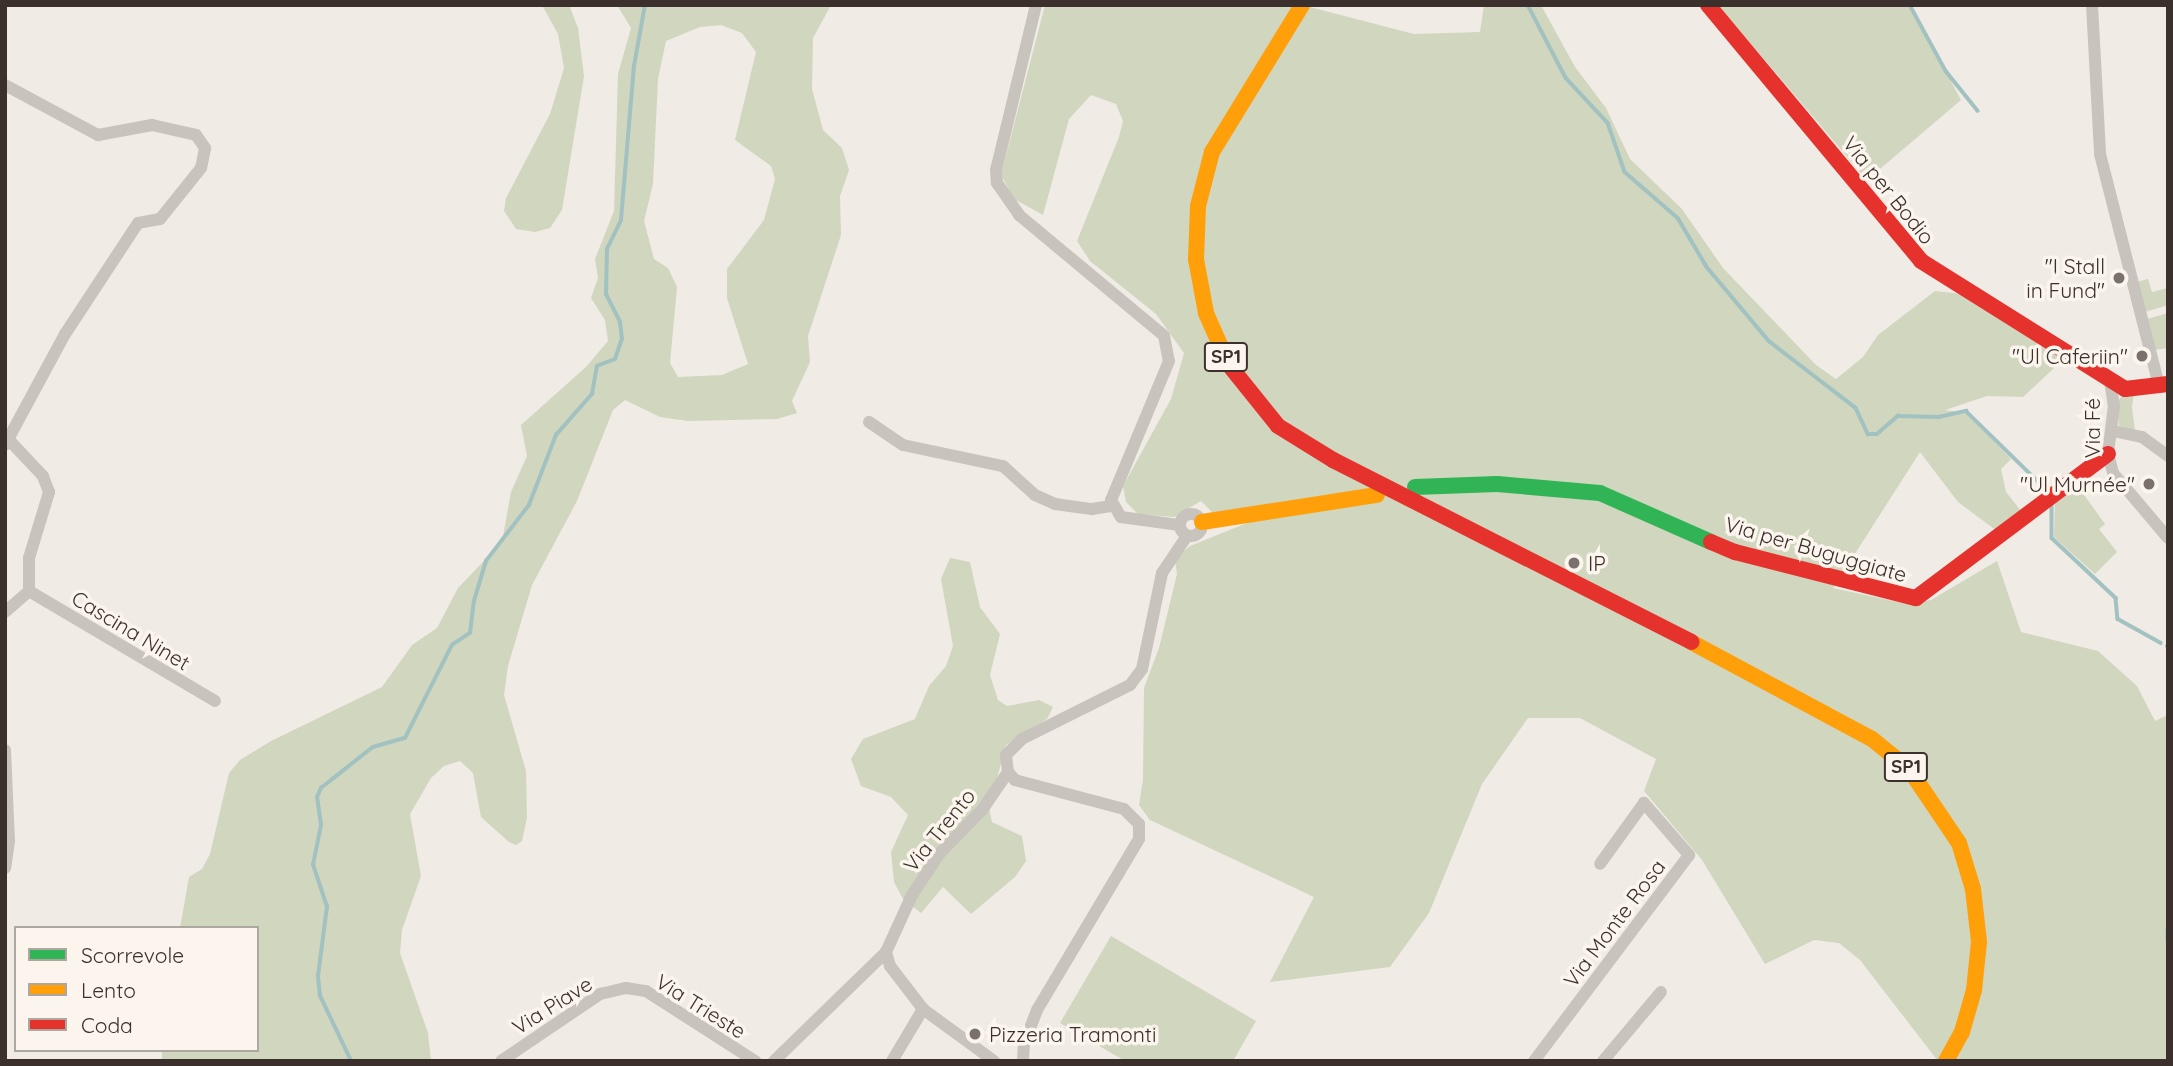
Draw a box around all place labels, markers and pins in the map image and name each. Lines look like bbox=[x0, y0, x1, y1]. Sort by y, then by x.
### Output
place label: "I Stall in Fund" bbox=[2026, 253, 2105, 303]
marker: "I Stall in Fund" bbox=[2111, 270, 2127, 286]
place label: "Ul Caferiin" bbox=[2012, 343, 2128, 369]
marker: "Ul Caferiin" bbox=[2134, 348, 2150, 364]
place label: "Ul Murnée" bbox=[2020, 471, 2135, 497]
marker: "Ul Murnée" bbox=[2141, 476, 2157, 492]
place label: IP bbox=[1588, 550, 1606, 576]
marker: IP bbox=[1566, 555, 1582, 571]
place label: Pizzeria Tramonti bbox=[989, 1021, 1156, 1047]
marker: Pizzeria Tramonti bbox=[967, 1026, 983, 1042]

